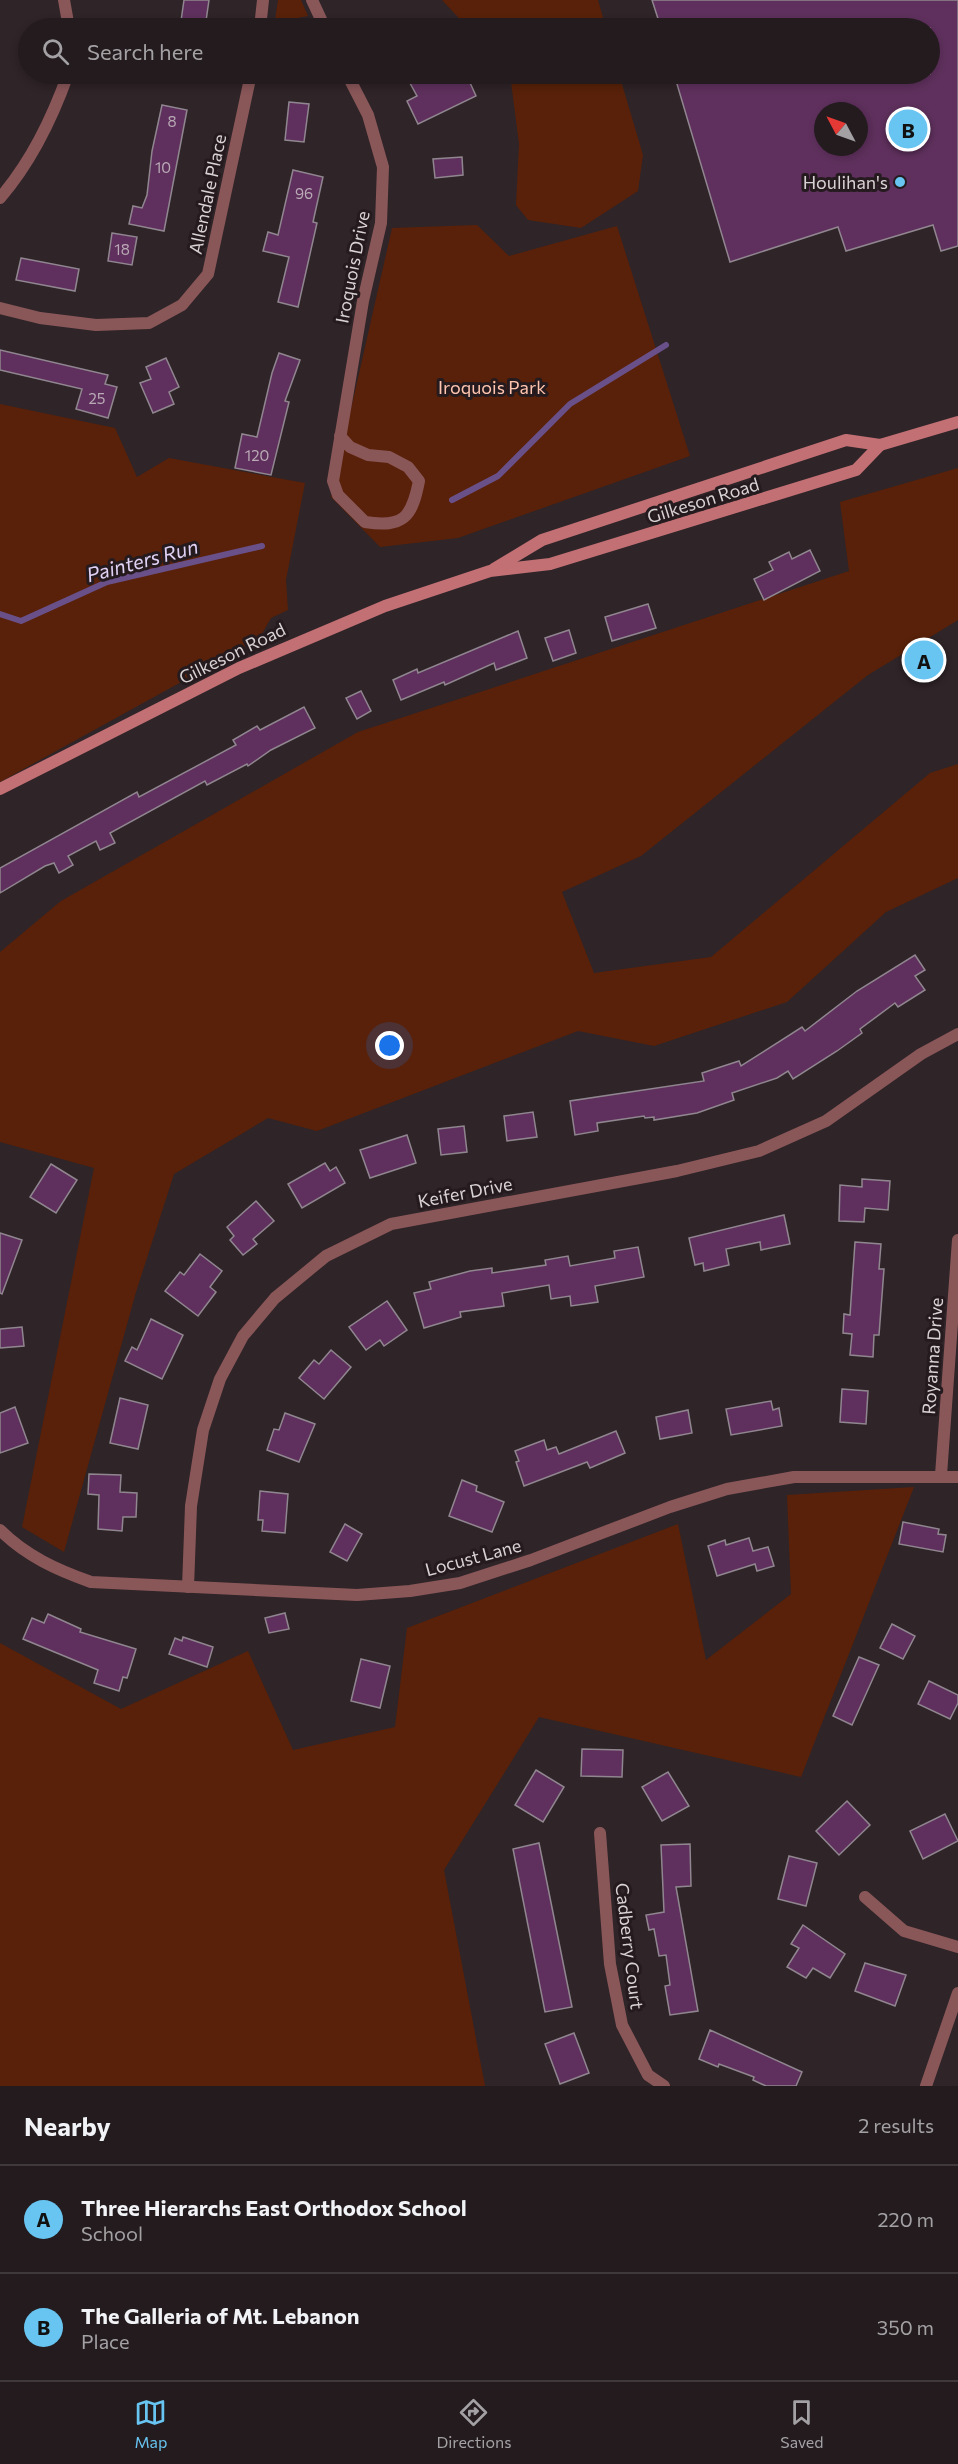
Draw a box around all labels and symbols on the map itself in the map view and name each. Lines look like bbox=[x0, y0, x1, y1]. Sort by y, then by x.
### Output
north arrow bbox=[814, 102, 868, 156]
pin: B bbox=[888, 106, 928, 152]
house number: 8 bbox=[167, 112, 177, 130]
street label: Allendale Place bbox=[184, 132, 230, 256]
house number: 10 bbox=[155, 158, 171, 176]
place label: Houlihan's bbox=[803, 171, 888, 193]
marker: Houlihan's bbox=[893, 175, 907, 189]
house number: 96 bbox=[295, 184, 313, 202]
street label: Iroquois Drive bbox=[330, 209, 374, 325]
house number: 18 bbox=[114, 240, 130, 258]
park label: Iroquois Park bbox=[438, 376, 546, 398]
house number: 25 bbox=[89, 389, 105, 407]
house number: 120 bbox=[245, 446, 269, 464]
street label: Gilkeson Road bbox=[644, 473, 762, 527]
water label: Painters Run bbox=[83, 534, 201, 586]
street label: Gilkeson Road bbox=[175, 618, 289, 688]
pin: A bbox=[904, 638, 944, 682]
your location bbox=[375, 1031, 404, 1060]
street label: Keifer Drive bbox=[416, 1172, 514, 1212]
street label: Royanna Drive bbox=[917, 1297, 947, 1415]
street label: Locust Lane bbox=[423, 1534, 523, 1580]
street label: Cadberry Court bbox=[611, 1882, 649, 2010]

